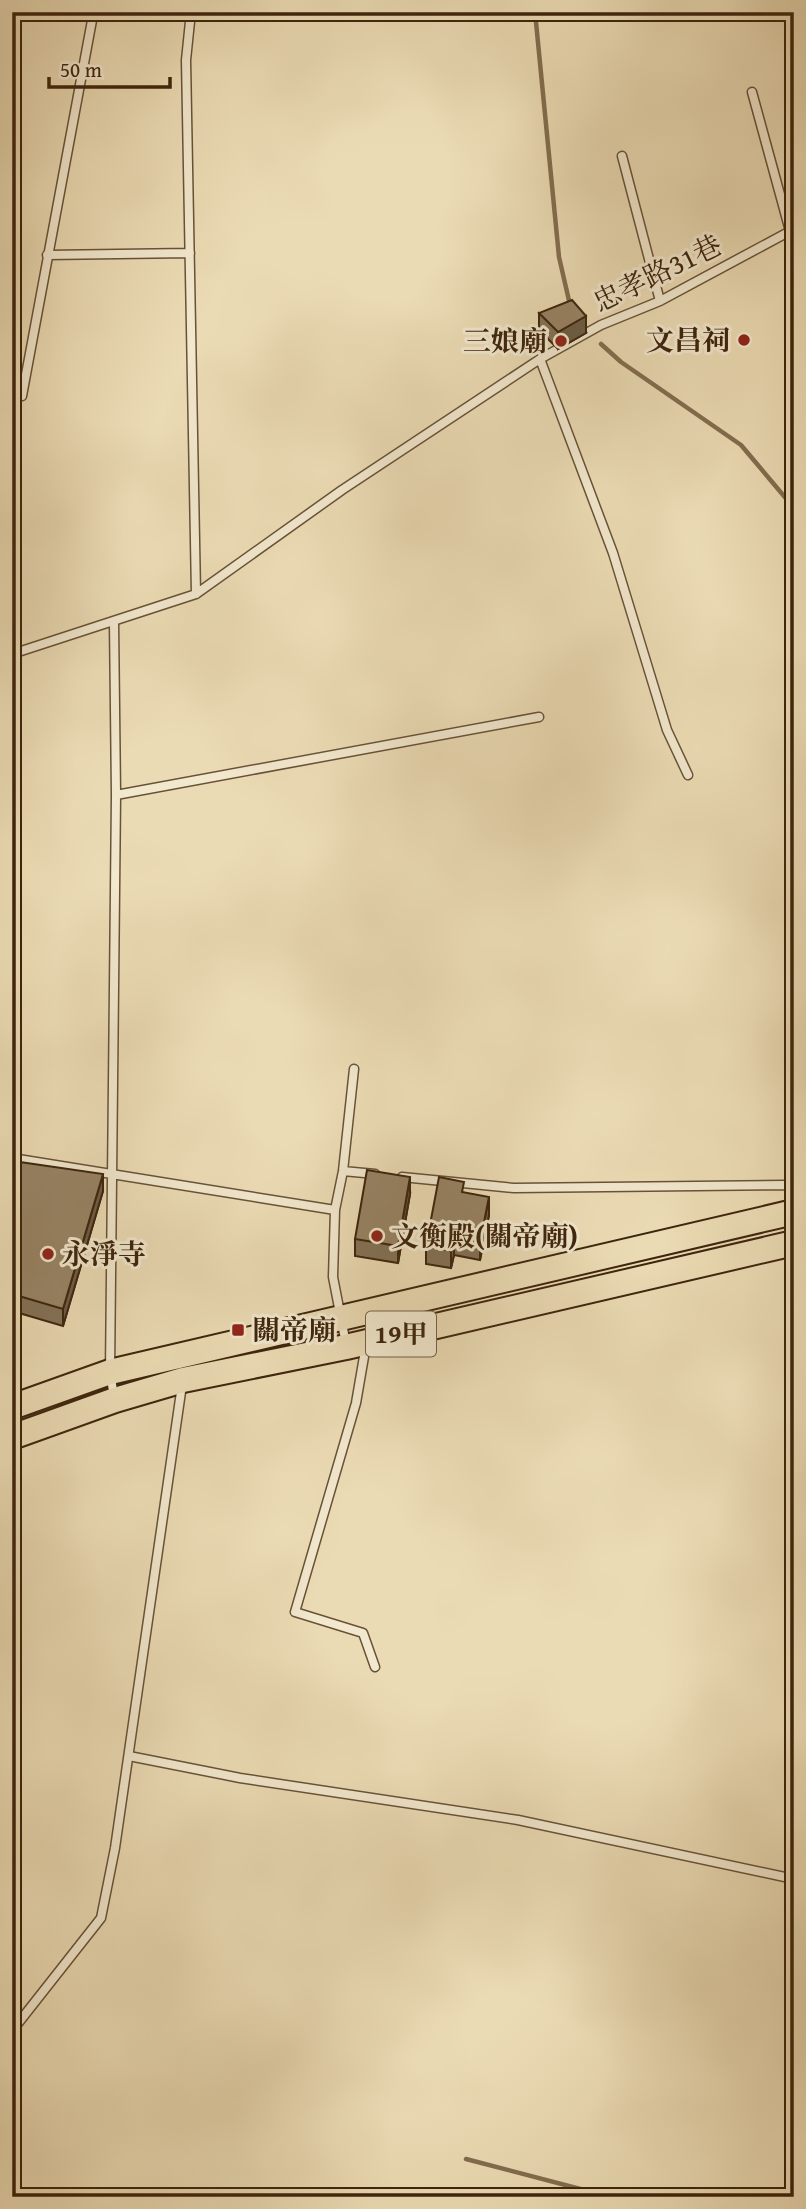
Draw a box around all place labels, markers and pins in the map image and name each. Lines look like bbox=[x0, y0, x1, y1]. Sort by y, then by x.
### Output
place label: 文昌祠 bbox=[646, 319, 730, 360]
place label: 三娘廟 bbox=[463, 320, 547, 361]
marker: 文昌祠 bbox=[736, 332, 752, 348]
marker: 三娘廟 bbox=[553, 333, 569, 349]
place label: 文衡殿(關帝廟) bbox=[391, 1215, 578, 1256]
marker: 文衡殿(關帝廟) bbox=[369, 1228, 385, 1244]
place label: 永淨寺 bbox=[62, 1233, 146, 1274]
marker: 永淨寺 bbox=[40, 1246, 56, 1262]
place label: 關帝廟 bbox=[252, 1309, 336, 1350]
marker: 關帝廟 bbox=[230, 1322, 246, 1338]

